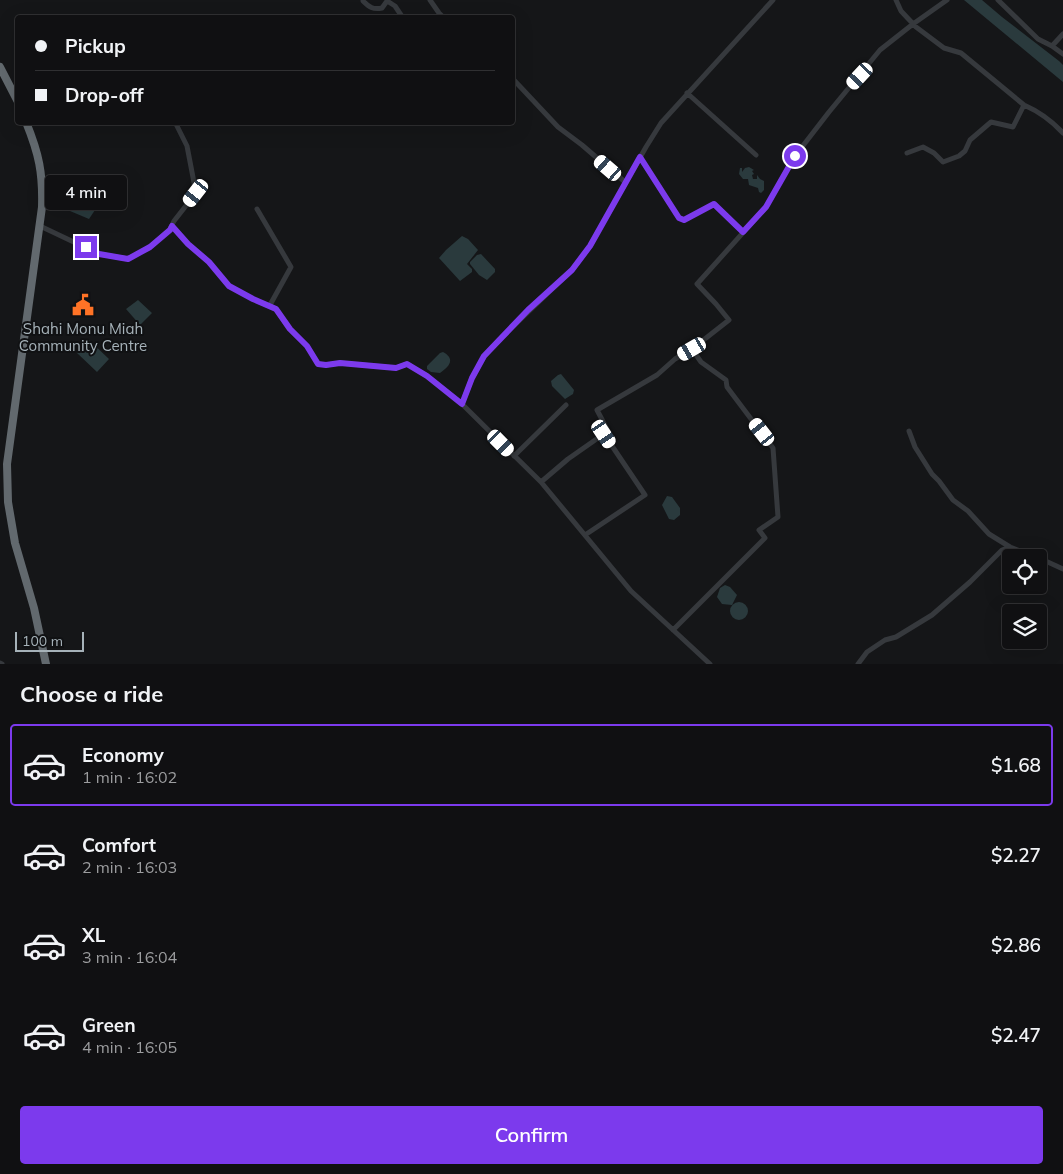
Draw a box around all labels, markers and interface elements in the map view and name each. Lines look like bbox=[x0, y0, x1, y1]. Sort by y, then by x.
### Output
text: Pickup bbox=[65, 34, 126, 58]
car bbox=[844, 60, 875, 92]
text: Drop-off bbox=[65, 83, 143, 107]
route start bbox=[784, 145, 806, 167]
car bbox=[591, 152, 624, 184]
callout: 4 min bbox=[45, 174, 127, 210]
car bbox=[180, 177, 211, 209]
text: 4 min bbox=[65, 182, 107, 202]
route end bbox=[75, 236, 97, 258]
public building icon: Shahi Monu Miah Community Centre bbox=[70, 292, 96, 318]
place label: Shahi Monu Miah Community Centre bbox=[19, 319, 147, 355]
car bbox=[675, 335, 708, 363]
car bbox=[746, 416, 777, 448]
car bbox=[589, 417, 618, 451]
car bbox=[485, 427, 516, 459]
map controls bbox=[1002, 549, 1047, 649]
button: locate bbox=[1002, 549, 1047, 594]
button: layers bbox=[1002, 604, 1047, 649]
scale bar bbox=[15, 629, 84, 652]
text: 100 m bbox=[22, 632, 63, 650]
text: Choose a ride bbox=[20, 680, 163, 708]
icon: car bbox=[22, 743, 67, 788]
text: Economy bbox=[82, 743, 164, 767]
text: $1.68 bbox=[991, 753, 1041, 777]
text: 1 min · 16:02 bbox=[82, 767, 177, 787]
icon: car bbox=[22, 833, 67, 878]
text: Comfort bbox=[82, 833, 156, 857]
text: $2.27 bbox=[991, 843, 1041, 867]
text: 2 min · 16:03 bbox=[82, 857, 177, 877]
icon: car bbox=[22, 923, 67, 968]
text: XL bbox=[82, 923, 105, 947]
text: $2.86 bbox=[991, 933, 1041, 957]
text: 3 min · 16:04 bbox=[82, 947, 177, 967]
icon: car bbox=[22, 1013, 67, 1058]
text: Green bbox=[82, 1013, 136, 1037]
text: $2.47 bbox=[991, 1023, 1041, 1047]
text: 4 min · 16:05 bbox=[82, 1037, 177, 1057]
button: Confirm bbox=[20, 1106, 1043, 1164]

